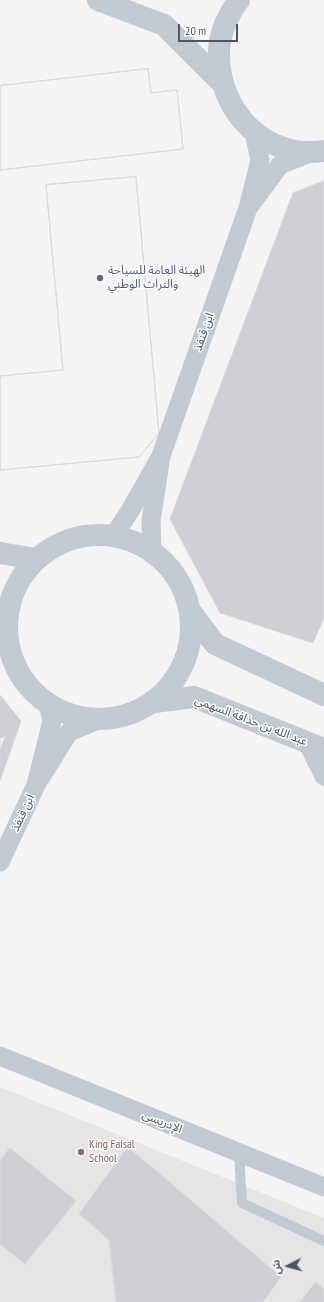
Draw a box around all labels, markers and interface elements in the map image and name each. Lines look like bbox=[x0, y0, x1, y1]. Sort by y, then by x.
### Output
scale bar bbox=[180, 16, 240, 42]
text: 20 m bbox=[185, 23, 206, 38]
place label: الهيئة العامة للسياحة والتراث الوطني bbox=[108, 264, 205, 292]
marker: الهيئة العامة للسياحة والتراث الوطني bbox=[95, 273, 105, 283]
street label: ابن قنفذ bbox=[191, 311, 217, 353]
street label: عبد الله بن حذافة السهمي bbox=[193, 693, 309, 749]
street label: ابن قنفذ bbox=[8, 792, 38, 834]
street label: الإدريسي bbox=[140, 1107, 184, 1137]
place label: King Faisal School bbox=[89, 1138, 135, 1166]
marker: King Faisal School bbox=[76, 1147, 86, 1157]
north arrow bbox=[268, 1246, 308, 1286]
text: ش bbox=[268, 1259, 284, 1275]

